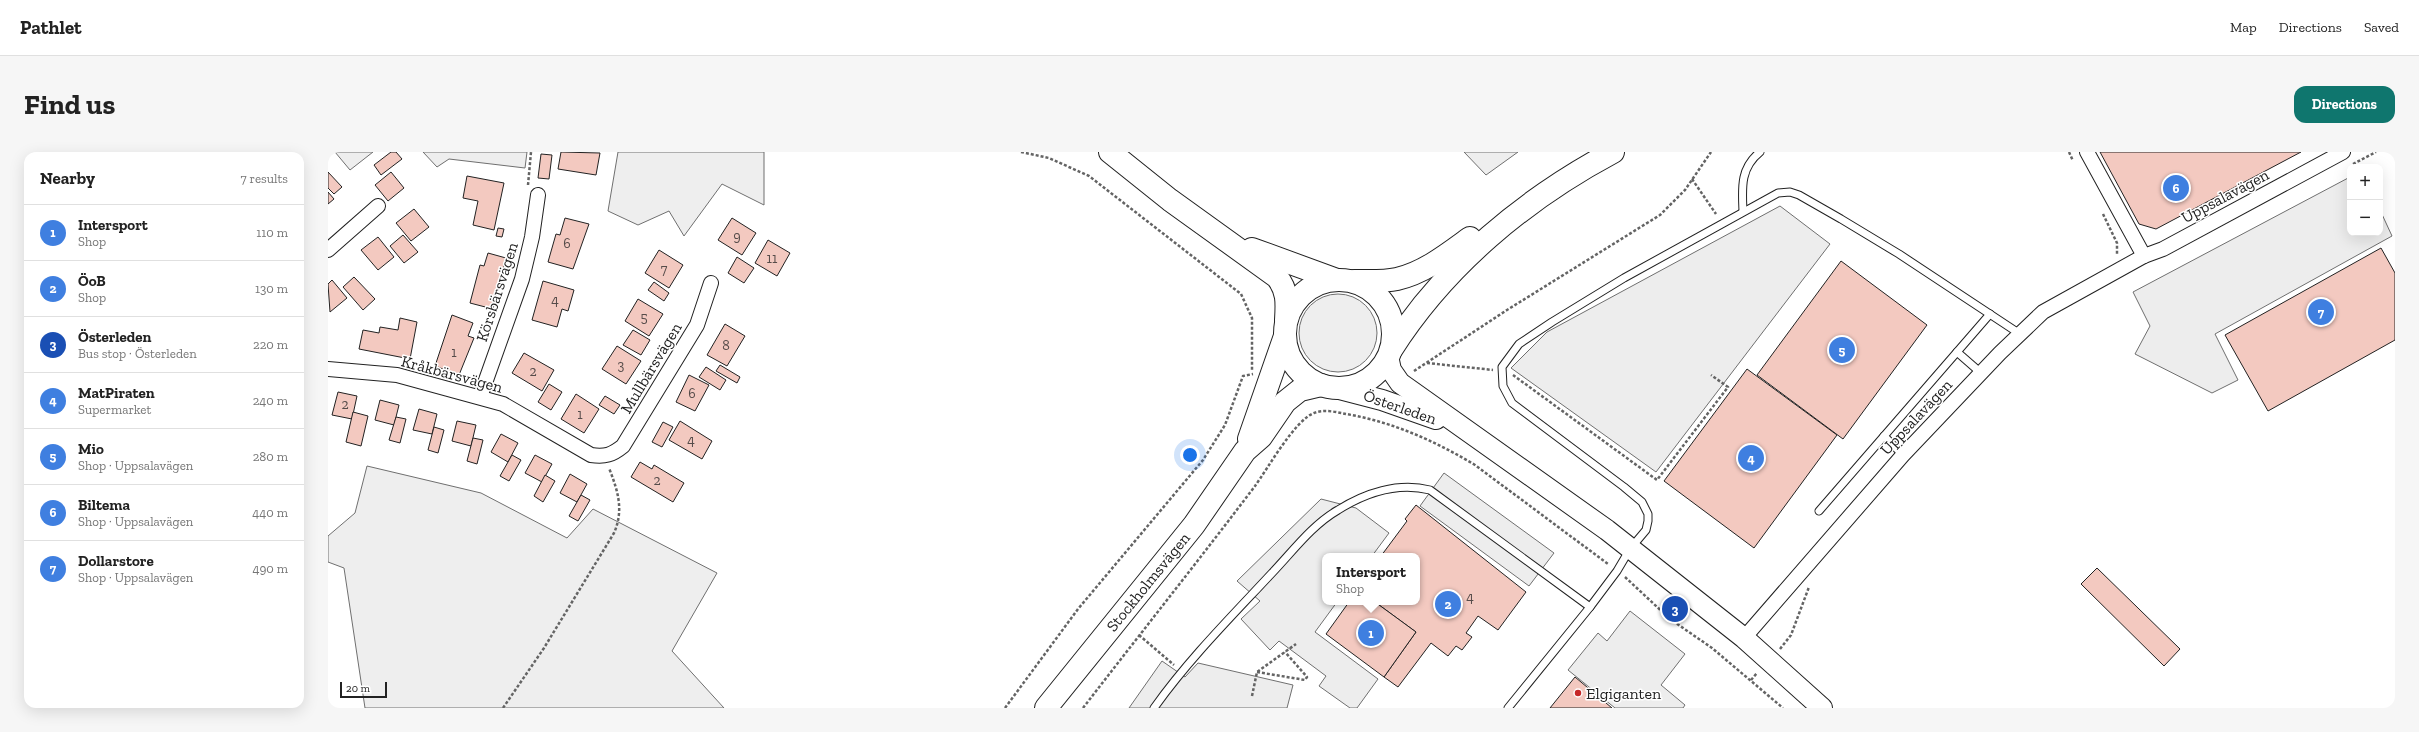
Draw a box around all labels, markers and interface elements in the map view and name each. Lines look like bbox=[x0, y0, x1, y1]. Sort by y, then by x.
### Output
text: Pathlet bbox=[20, 16, 82, 39]
text: Map bbox=[2230, 19, 2257, 36]
text: Directions bbox=[2279, 19, 2342, 36]
text: Saved bbox=[2364, 19, 2399, 36]
button: Directions bbox=[2294, 86, 2395, 123]
text: Find us bbox=[24, 88, 115, 121]
map controls bbox=[2347, 164, 2383, 236]
button: + bbox=[2347, 164, 2383, 200]
street label: Uppsalavägen bbox=[2178, 165, 2273, 227]
text: Nearby bbox=[40, 168, 95, 188]
text: 7 results bbox=[240, 171, 288, 186]
pin: 6 bbox=[2163, 173, 2189, 203]
button: − bbox=[2347, 200, 2383, 236]
text: Intersport bbox=[78, 216, 148, 234]
text: 1 bbox=[50, 225, 56, 240]
text: 110 m bbox=[256, 225, 288, 240]
house number: 9 bbox=[733, 228, 741, 245]
text: Shop bbox=[78, 234, 106, 249]
house number: 6 bbox=[563, 235, 571, 252]
street label: Körsbärsvägen bbox=[472, 239, 522, 344]
house number: 11 bbox=[767, 250, 778, 267]
house number: 7 bbox=[661, 261, 668, 278]
text: ÖoB bbox=[78, 272, 106, 290]
text: 2 bbox=[50, 281, 56, 296]
text: 130 m bbox=[255, 281, 288, 296]
text: Shop bbox=[78, 290, 106, 305]
house number: 4 bbox=[551, 292, 559, 309]
pin: 7 bbox=[2308, 297, 2334, 327]
house number: 5 bbox=[640, 309, 648, 326]
street label: Mullbärsvägen bbox=[616, 318, 686, 417]
text: Österleden bbox=[78, 328, 152, 346]
pin: 5 bbox=[1829, 335, 1855, 365]
text: 3 bbox=[50, 337, 56, 352]
text: 220 m bbox=[253, 337, 288, 352]
house number: 8 bbox=[722, 337, 730, 354]
house number: 1 bbox=[451, 344, 457, 361]
text: Bus stop · Österleden bbox=[78, 346, 197, 361]
street label: Kråkbärsvägen bbox=[399, 351, 506, 397]
house number: 3 bbox=[618, 357, 625, 374]
house number: 2 bbox=[529, 363, 537, 380]
street label: Uppsalavägen bbox=[1876, 375, 1956, 459]
text: MatPiraten bbox=[78, 384, 155, 402]
house number: 6 bbox=[688, 385, 696, 402]
street label: Österleden bbox=[1361, 386, 1440, 429]
text: 4 bbox=[49, 393, 57, 408]
text: 240 m bbox=[253, 393, 288, 408]
house number: 2 bbox=[341, 396, 349, 413]
text: Supermarket bbox=[78, 402, 151, 417]
house number: 1 bbox=[577, 406, 583, 423]
house number: 4 bbox=[687, 432, 695, 449]
text: Mio bbox=[78, 440, 104, 458]
pin: 4 bbox=[1738, 443, 1764, 473]
your location bbox=[1180, 445, 1200, 465]
text: 5 bbox=[50, 449, 56, 464]
text: 280 m bbox=[253, 449, 288, 464]
text: Shop · Uppsalavägen bbox=[78, 458, 193, 473]
house number: 2 bbox=[653, 472, 661, 489]
text: Biltema bbox=[78, 496, 130, 514]
text: 6 bbox=[50, 505, 56, 520]
text: 440 m bbox=[252, 505, 288, 520]
text: Shop · Uppsalavägen bbox=[78, 514, 193, 529]
street label: Stockholmsvägen bbox=[1102, 528, 1194, 635]
text: Dollarstore bbox=[78, 552, 154, 570]
popup bbox=[1322, 553, 1420, 605]
text: 7 bbox=[50, 561, 56, 576]
text: 490 m bbox=[252, 561, 288, 576]
text: Intersport bbox=[1336, 563, 1406, 581]
text: Shop · Uppsalavägen bbox=[78, 570, 193, 585]
text: Shop bbox=[1336, 581, 1364, 596]
pin: 2 bbox=[1435, 589, 1461, 619]
house number: 4 bbox=[1466, 589, 1474, 606]
pin: 3 bbox=[1662, 594, 1688, 624]
pin: 1 bbox=[1358, 618, 1384, 648]
scale bar bbox=[340, 680, 387, 699]
text: 20 m bbox=[346, 682, 370, 695]
place label: Elgiganten bbox=[1586, 684, 1662, 703]
marker: Elgiganten bbox=[1573, 688, 1583, 698]

